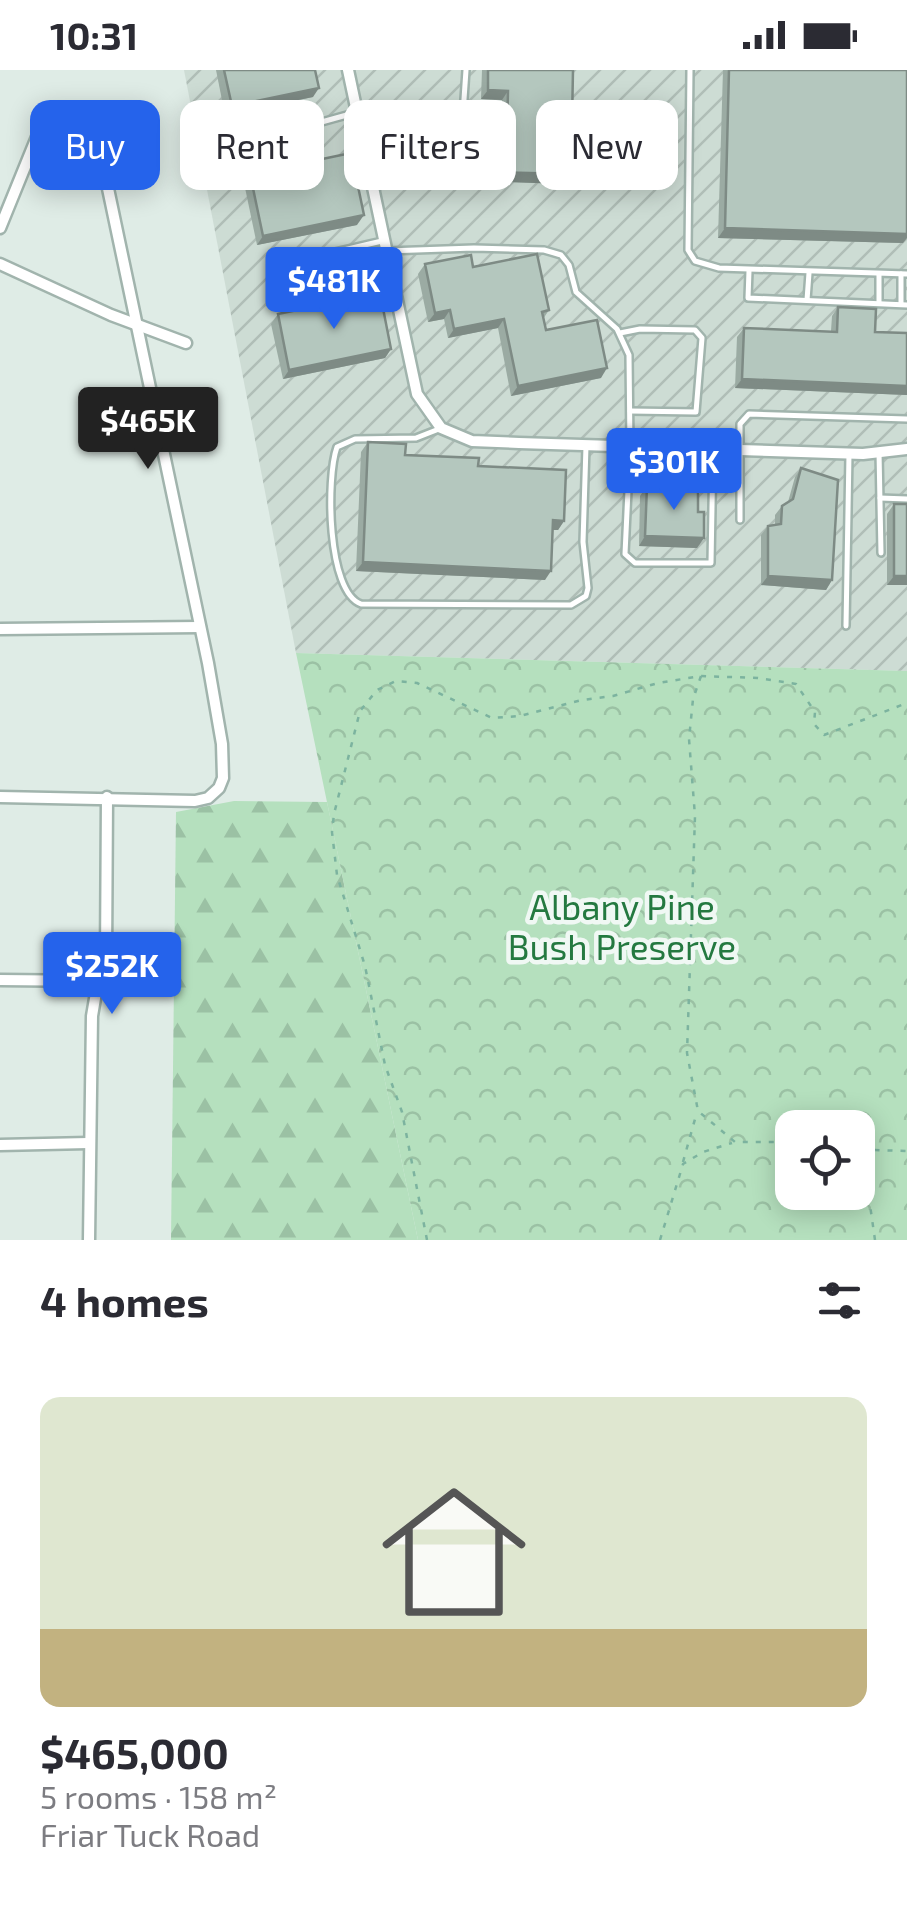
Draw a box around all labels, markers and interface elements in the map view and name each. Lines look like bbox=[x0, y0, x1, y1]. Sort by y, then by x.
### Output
text: 10:31 bbox=[50, 12, 138, 58]
chip: Buy bbox=[30, 100, 160, 190]
chip: Rent bbox=[180, 100, 324, 190]
chip: Filters bbox=[344, 100, 516, 190]
chip: New bbox=[536, 100, 678, 190]
pin: $481K bbox=[264, 247, 404, 332]
text: $481K bbox=[288, 260, 381, 298]
pin: $465K bbox=[78, 387, 218, 472]
text: $465K bbox=[100, 400, 196, 438]
pin: $301K bbox=[604, 428, 744, 513]
text: $301K bbox=[628, 441, 720, 479]
park label: Albany Pine Bush Preserve bbox=[508, 885, 736, 967]
pin: $252K bbox=[42, 932, 182, 1017]
text: $252K bbox=[65, 945, 159, 983]
map controls bbox=[775, 1110, 875, 1210]
button: locate bbox=[775, 1110, 875, 1210]
icon: filters bbox=[812, 1273, 867, 1328]
text: 4 homes bbox=[40, 1275, 209, 1325]
icon: home bbox=[364, 1462, 544, 1642]
text: $465,000 bbox=[40, 1727, 229, 1777]
text: 5 rooms · 158 m² bbox=[40, 1777, 277, 1815]
text: Friar Tuck Road bbox=[40, 1815, 260, 1853]

